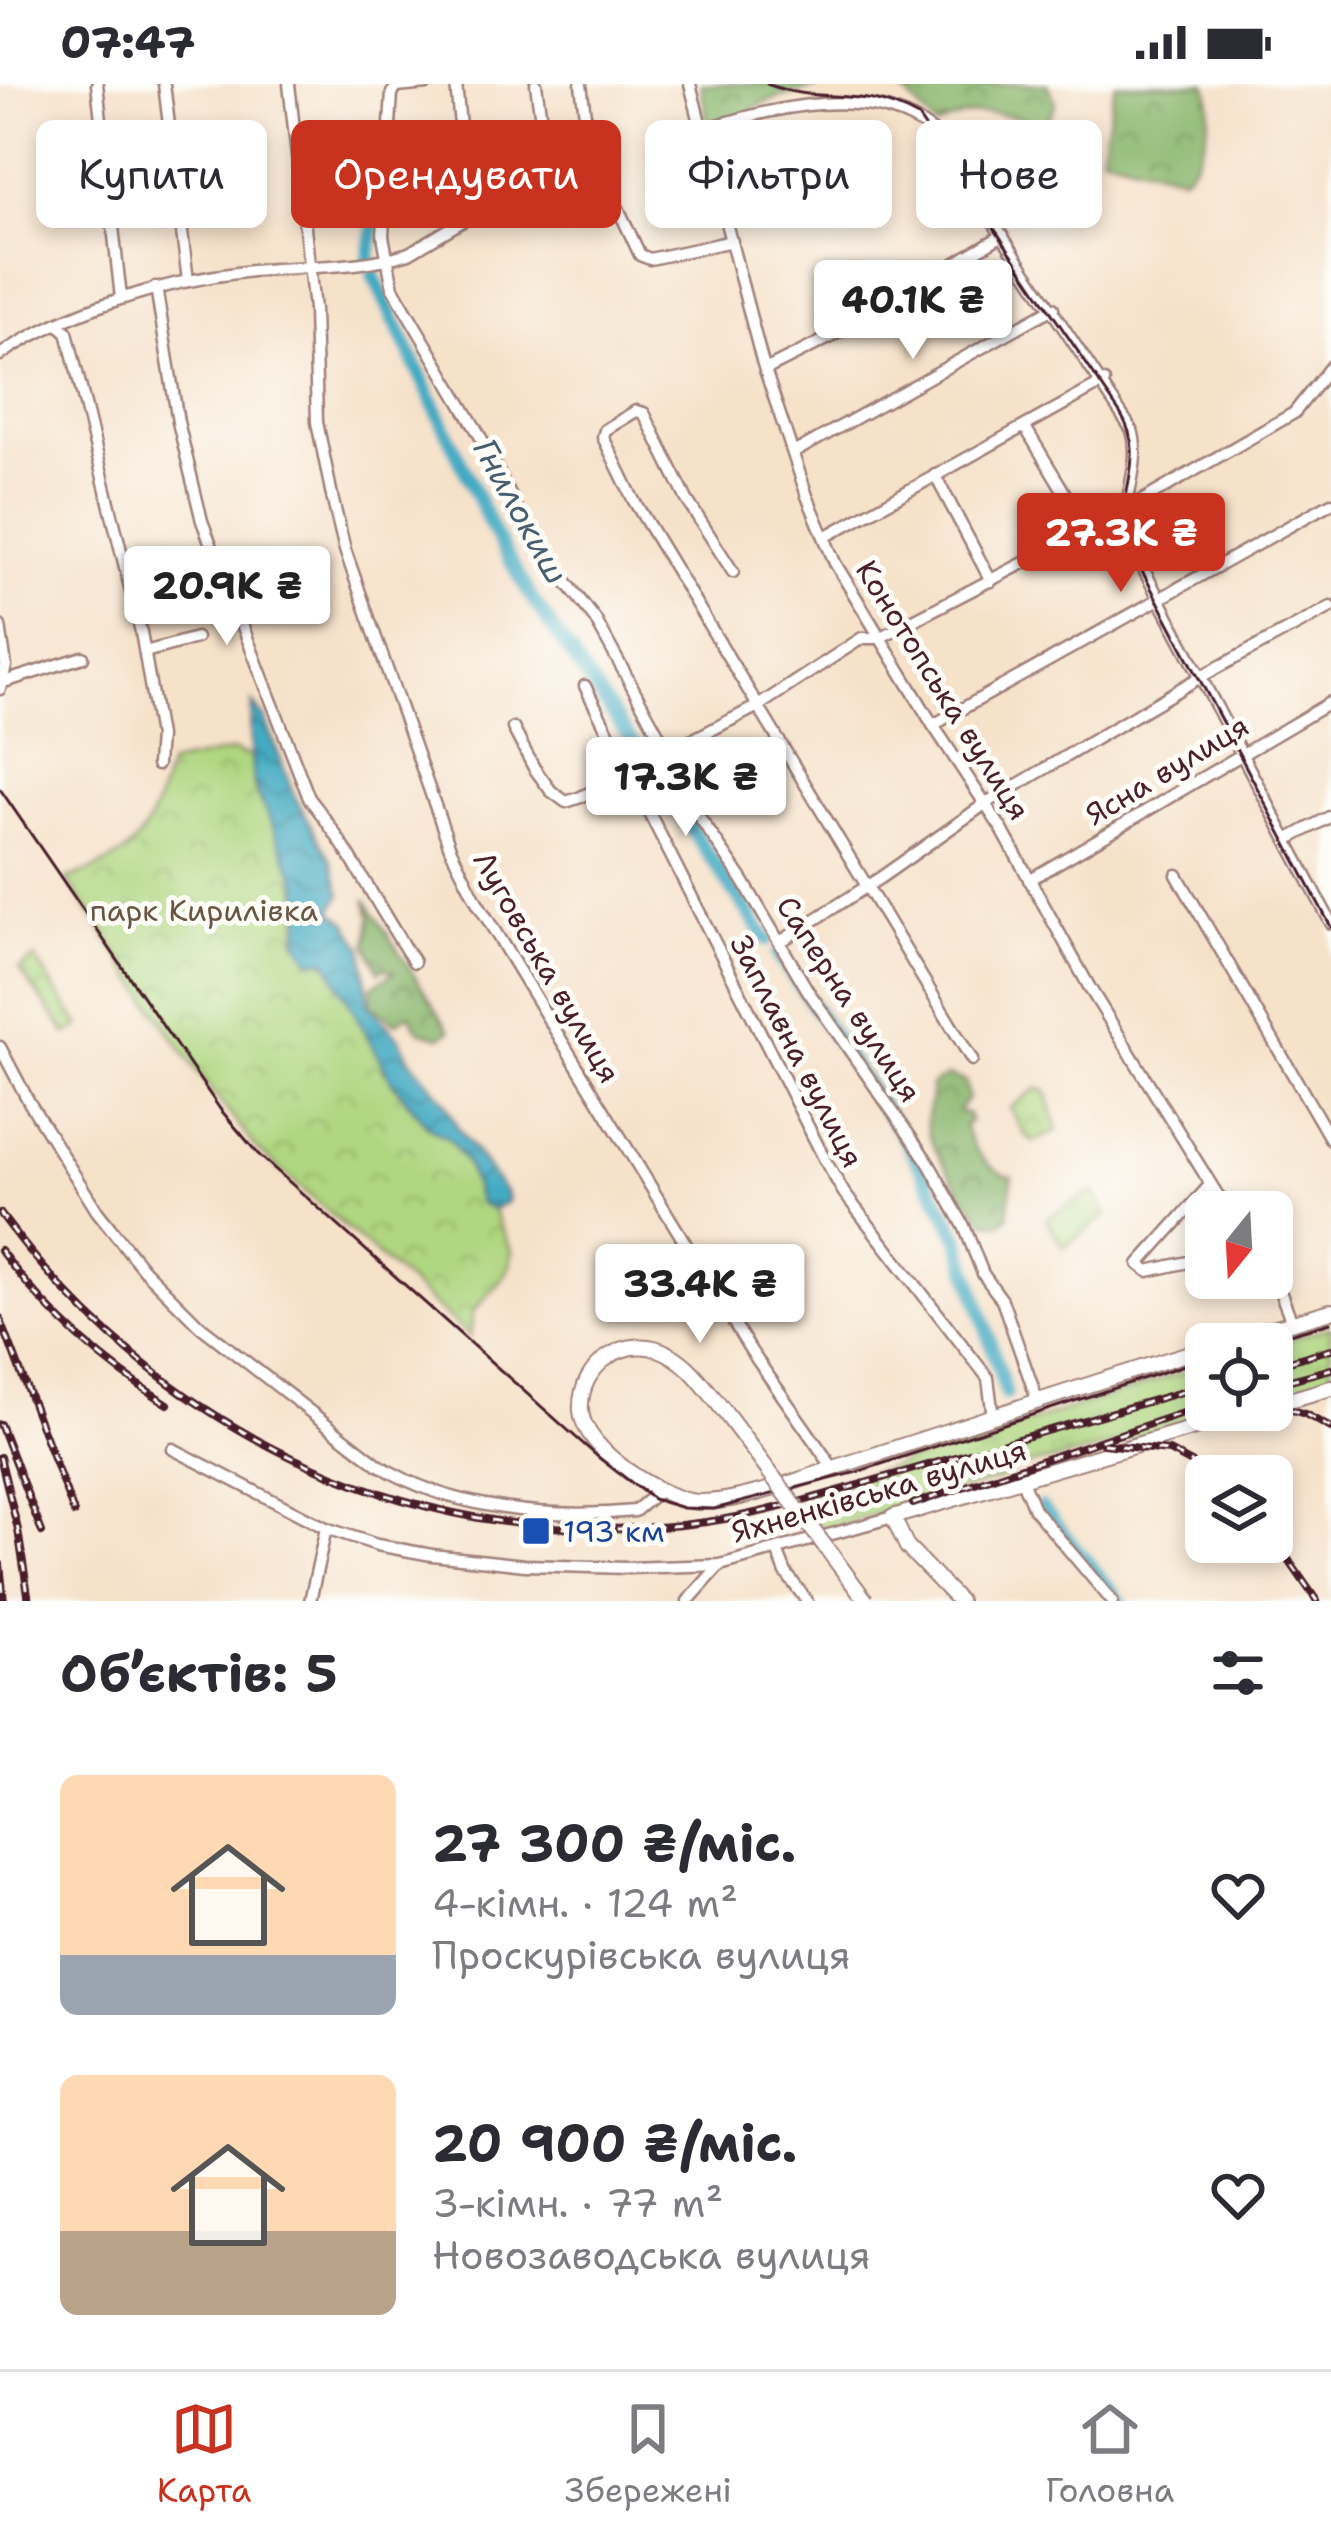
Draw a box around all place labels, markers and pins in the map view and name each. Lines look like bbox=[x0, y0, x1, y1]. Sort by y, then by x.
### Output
pin: 40.1K ₴ bbox=[802, 260, 1024, 362]
pin: 27.3K ₴ bbox=[1010, 493, 1232, 595]
pin: 20.9K ₴ bbox=[116, 546, 338, 648]
pin: 17.3K ₴ bbox=[575, 737, 797, 839]
pin: 33.4K ₴ bbox=[589, 1244, 811, 1346]
place label: 193 км bbox=[563, 1511, 664, 1552]
marker: 193 км bbox=[520, 1515, 552, 1547]

